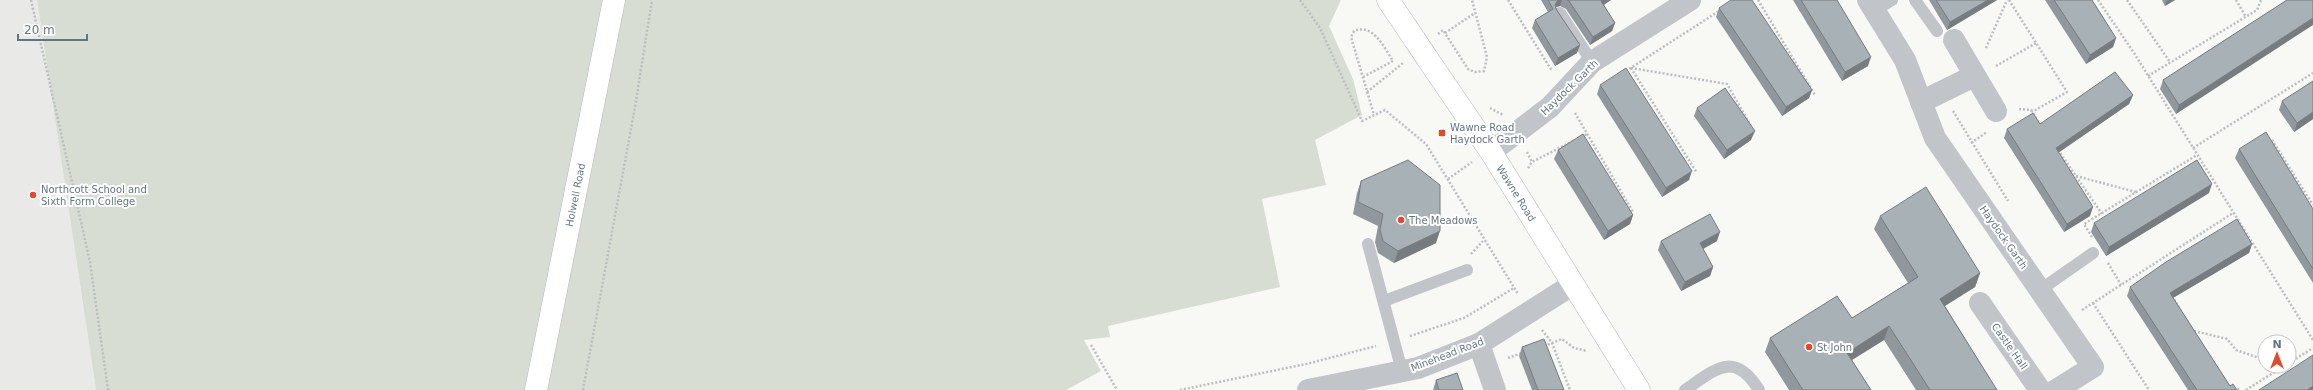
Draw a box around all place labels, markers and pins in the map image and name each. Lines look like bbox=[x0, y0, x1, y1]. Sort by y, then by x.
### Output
place label: Wawne Road Haydock Garth bbox=[1450, 122, 1525, 145]
marker: Wawne Road Haydock Garth bbox=[1437, 128, 1447, 138]
place label: Northcott School and Sixth Form College bbox=[41, 184, 147, 207]
marker: Northcott School and Sixth Form College bbox=[28, 190, 38, 200]
marker: The Meadows bbox=[1396, 215, 1406, 225]
place label: The Meadows bbox=[1408, 215, 1478, 226]
marker: St John bbox=[1804, 342, 1814, 352]
place label: St John bbox=[1817, 342, 1852, 353]

